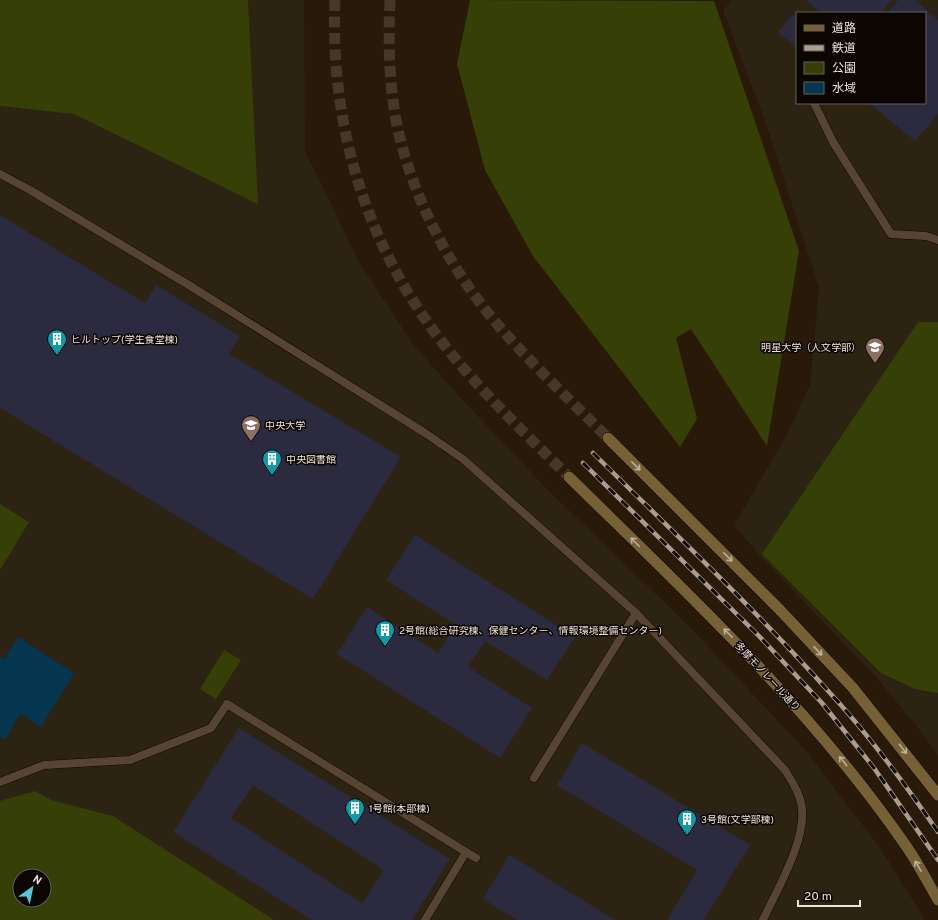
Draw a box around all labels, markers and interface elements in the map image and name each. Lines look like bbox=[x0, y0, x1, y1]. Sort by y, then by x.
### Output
legend bbox=[796, 12, 926, 104]
text: 道路 bbox=[832, 21, 856, 37]
text: 鉄道 bbox=[832, 41, 856, 57]
text: 公園 bbox=[832, 61, 856, 77]
text: 水域 bbox=[832, 81, 856, 97]
building icon: ヒルトップ(学生食堂棟) bbox=[46, 328, 68, 356]
place label: ヒルトップ(学生食堂棟) bbox=[71, 334, 178, 347]
school or university icon: 明星大学（人文学部） bbox=[864, 336, 886, 364]
place label: 明星大学（人文学部） bbox=[761, 342, 861, 355]
school or university icon: 中央大学 bbox=[240, 414, 262, 442]
place label: 中央大学 bbox=[265, 420, 305, 433]
building icon: 中央図書館 bbox=[261, 448, 283, 476]
place label: 中央図書館 bbox=[286, 454, 336, 467]
one-way arrow bbox=[631, 461, 641, 471]
one-way arrow bbox=[630, 537, 640, 547]
one-way arrow bbox=[723, 552, 733, 562]
building icon: 2号館(総合研究棟、保健センター、情報環境整備センター) bbox=[374, 619, 396, 647]
place label: 2号館(総合研究棟、保健センター、情報環境整備センター) bbox=[399, 625, 662, 638]
one-way arrow bbox=[723, 628, 733, 638]
street label: 多摩モノレール通り bbox=[731, 640, 802, 714]
one-way arrow bbox=[813, 646, 823, 656]
one-way arrow bbox=[899, 744, 907, 755]
one-way arrow bbox=[838, 755, 847, 766]
building icon: 1号館(本部棟) bbox=[344, 797, 366, 825]
place label: 1号館(本部棟) bbox=[369, 803, 430, 816]
building icon: 3号館(文学部棟) bbox=[676, 808, 698, 836]
place label: 3号館(文学部棟) bbox=[701, 814, 774, 827]
one-way arrow bbox=[914, 860, 922, 872]
north arrow bbox=[12, 868, 52, 908]
text: N bbox=[30, 872, 44, 888]
scale bar bbox=[798, 882, 860, 908]
text: 20 m bbox=[804, 889, 832, 905]

